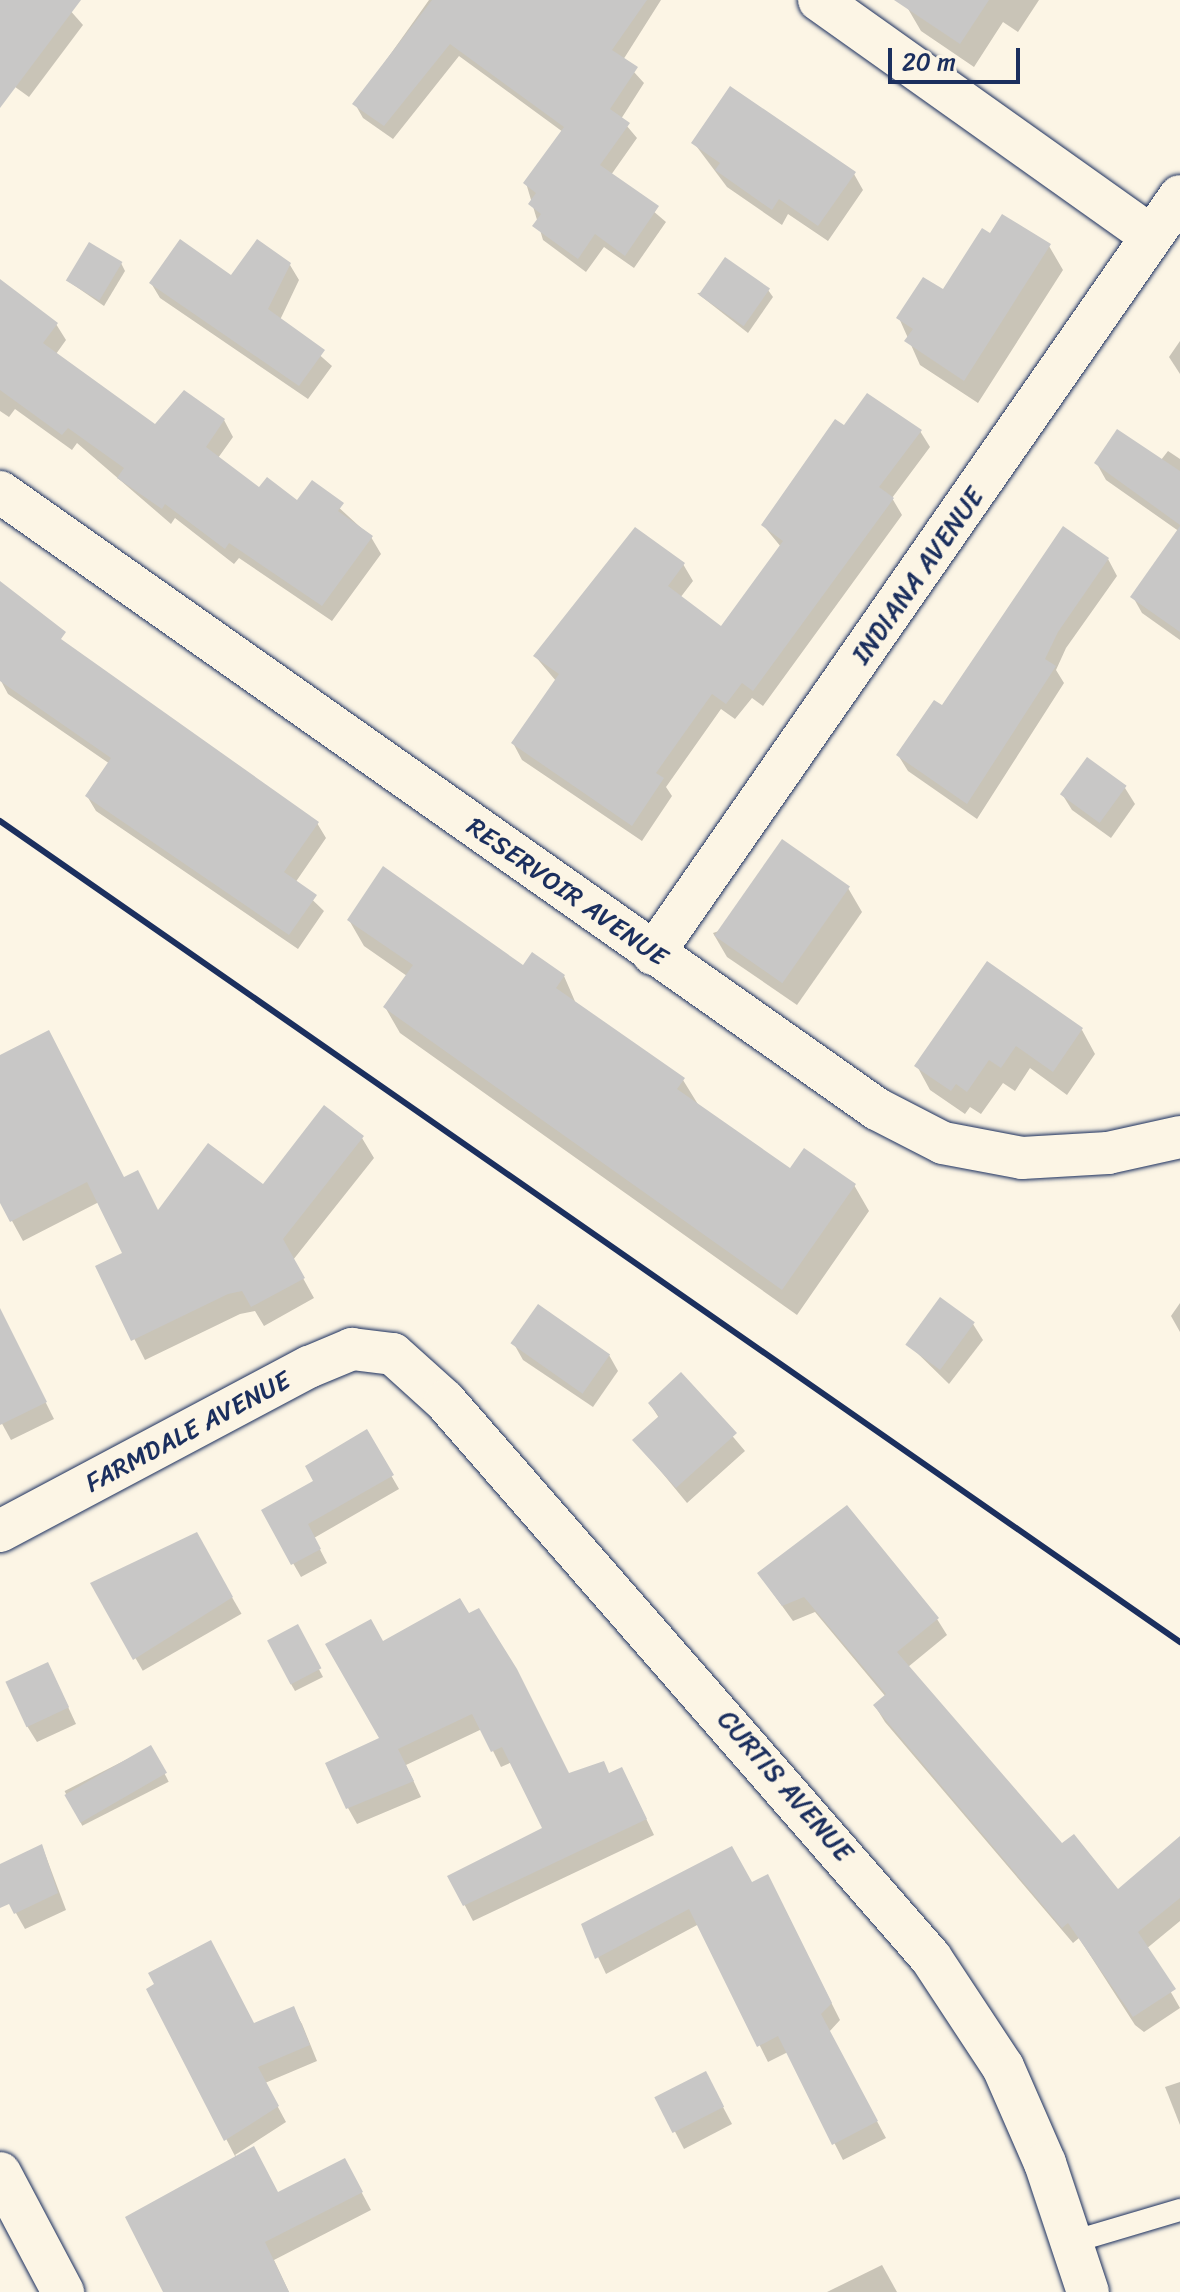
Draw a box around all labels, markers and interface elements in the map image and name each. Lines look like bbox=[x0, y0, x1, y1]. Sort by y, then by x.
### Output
scale bar bbox=[892, 32, 1024, 82]
text: 20 m bbox=[902, 41, 956, 83]
street label: INDIANA AVENUE bbox=[846, 482, 990, 670]
street label: RESERVOIR AVENUE bbox=[461, 811, 673, 973]
street label: FARMDALE AVENUE bbox=[80, 1365, 296, 1499]
street label: CURTIS AVENUE bbox=[711, 1704, 859, 1868]

